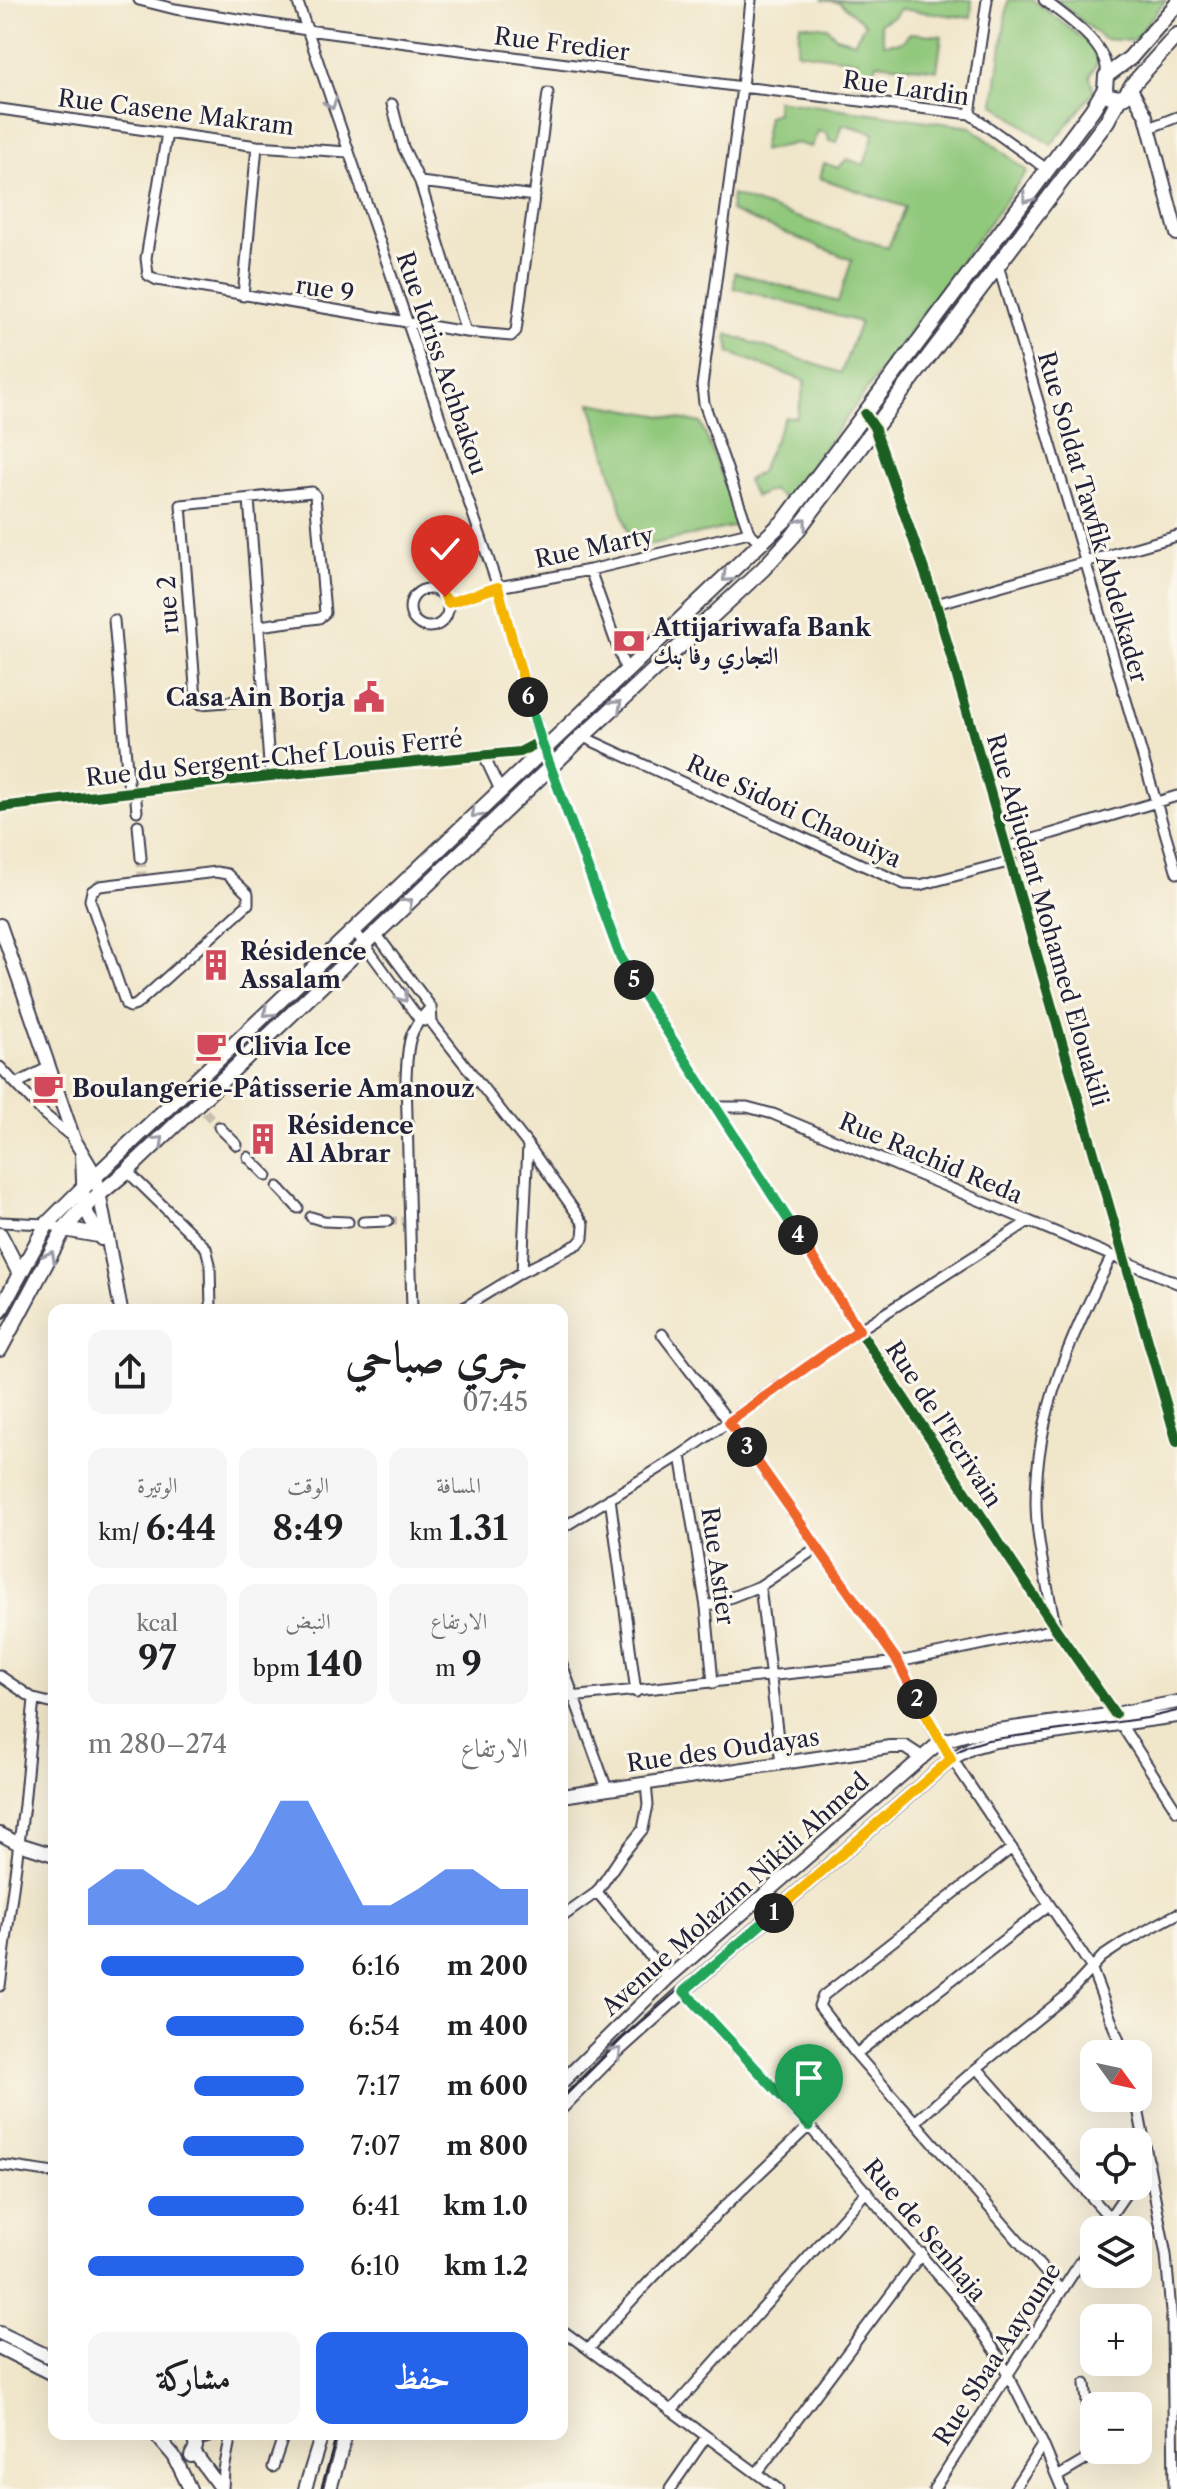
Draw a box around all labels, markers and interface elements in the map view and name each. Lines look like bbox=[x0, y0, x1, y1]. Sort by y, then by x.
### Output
street label: Rue Fredier bbox=[493, 21, 631, 67]
street label: Rue Lardin bbox=[841, 65, 971, 111]
street label: Rue Casene Makram bbox=[56, 83, 296, 141]
one-way arrow bbox=[321, 97, 337, 111]
one-way arrow bbox=[1022, 189, 1036, 204]
street label: Rue Idriss Achbakou bbox=[390, 248, 494, 478]
street label: rue 9 bbox=[294, 270, 356, 308]
street label: Rue Soldat Tawfik Abdelkader bbox=[1032, 348, 1154, 686]
pin bbox=[411, 515, 479, 597]
one-way arrow bbox=[793, 517, 807, 532]
street label: Rue Marty bbox=[532, 520, 657, 574]
icon: check bbox=[423, 527, 467, 571]
one-way arrow bbox=[722, 567, 736, 582]
street label: rue 2 bbox=[151, 575, 185, 635]
place label: Attijariwafa Bank التجاري وفا بنك bbox=[652, 613, 872, 675]
bank icon: Attijariwafa Bank التجاري وفا بنك bbox=[612, 624, 646, 658]
pin: 6 bbox=[508, 677, 548, 717]
public building icon: Casa Ain Borja bbox=[352, 680, 386, 714]
place label: Casa Ain Borja bbox=[166, 683, 346, 712]
text: 6 bbox=[521, 683, 535, 710]
one-way arrow bbox=[607, 700, 622, 714]
street label: Rue du Sergent-Chef Louis Ferré bbox=[84, 724, 464, 792]
street label: Rue Adjudant Mohamed Elouakili bbox=[981, 730, 1115, 1110]
street label: Rue Sidoti Chaouiya bbox=[682, 749, 906, 874]
one-way arrow bbox=[471, 803, 485, 818]
one-way arrow bbox=[399, 898, 413, 913]
place label: Résidence Assalam bbox=[239, 937, 367, 994]
building icon: Résidence Assalam bbox=[199, 948, 233, 982]
pin: 5 bbox=[614, 960, 654, 1000]
text: 5 bbox=[628, 966, 640, 993]
one-way arrow bbox=[394, 988, 408, 1002]
one-way arrow bbox=[263, 1002, 277, 1017]
cafe icon: Clivia Ice bbox=[194, 1029, 228, 1063]
place label: Clivia Ice bbox=[235, 1032, 351, 1061]
cafe icon: Boulangerie-Pâtisserie Amanouz bbox=[31, 1071, 65, 1105]
place label: Boulangerie-Pâtisserie Amanouz bbox=[72, 1074, 475, 1103]
street label: Rue Rachid Reda bbox=[835, 1106, 1027, 1210]
place label: Résidence Al Abrar bbox=[286, 1111, 414, 1168]
building icon: Résidence Al Abrar bbox=[246, 1122, 280, 1156]
one-way arrow bbox=[150, 1135, 164, 1150]
pin: 4 bbox=[778, 1215, 818, 1255]
text: 4 bbox=[791, 1221, 805, 1248]
one-way arrow bbox=[40, 1249, 55, 1264]
text: جري صباحي bbox=[345, 1329, 528, 1383]
button: share bbox=[88, 1330, 172, 1414]
street label: Rue de l'Ecrivain bbox=[879, 1335, 1009, 1513]
text: 07:45 bbox=[462, 1386, 528, 1418]
pin: 3 bbox=[727, 1427, 767, 1467]
text: 3 bbox=[741, 1433, 753, 1460]
text: الوتيرة bbox=[137, 1472, 178, 1499]
text: الوقت bbox=[287, 1472, 329, 1499]
text: المسافة bbox=[436, 1472, 481, 1499]
street label: Rue Astier bbox=[695, 1505, 741, 1627]
text: 6:44 bbox=[145, 1507, 216, 1549]
text: 8:49 bbox=[272, 1507, 344, 1549]
text: 1.31 bbox=[449, 1507, 508, 1549]
text: /km bbox=[98, 1519, 145, 1546]
text: km bbox=[410, 1519, 449, 1546]
text: النبض bbox=[285, 1608, 331, 1635]
text: الارتفاع bbox=[430, 1608, 487, 1635]
text: kcal bbox=[137, 1610, 178, 1637]
text: 97 bbox=[138, 1637, 176, 1679]
text: 140 bbox=[306, 1643, 363, 1685]
text: 9 bbox=[462, 1643, 482, 1685]
text: bpm bbox=[253, 1655, 306, 1682]
text: m bbox=[435, 1655, 462, 1682]
pin: 2 bbox=[897, 1679, 937, 1719]
text: 2 bbox=[911, 1685, 924, 1712]
street label: Rue des Oudayas bbox=[625, 1722, 821, 1778]
text: 274–280 m bbox=[88, 1728, 227, 1760]
text: الارتفاع bbox=[461, 1732, 528, 1764]
street label: Avenue Molazim Nikili Ahmed bbox=[595, 1766, 875, 2022]
pin: 1 bbox=[754, 1893, 794, 1933]
text: 1 bbox=[769, 1899, 779, 1926]
text: 6:16 bbox=[351, 1950, 400, 1982]
text: 200 m bbox=[447, 1950, 528, 1982]
text: 6:54 bbox=[348, 2010, 400, 2042]
text: 400 m bbox=[447, 2010, 528, 2042]
north arrow bbox=[1080, 2040, 1152, 2112]
map controls bbox=[1080, 2040, 1152, 2464]
pin bbox=[775, 2044, 843, 2126]
one-way arrow bbox=[608, 2046, 622, 2061]
icon: arrive bbox=[787, 2056, 831, 2100]
text: 7:17 bbox=[356, 2070, 400, 2102]
text: 600 m bbox=[447, 2070, 528, 2102]
button: locate bbox=[1080, 2128, 1152, 2200]
text: 7:07 bbox=[351, 2130, 400, 2162]
text: 800 m bbox=[446, 2130, 528, 2162]
street label: Rue de Senhaja bbox=[857, 2153, 993, 2307]
text: 6:41 bbox=[352, 2190, 400, 2222]
text: 1.0 km bbox=[443, 2190, 528, 2222]
button: layers bbox=[1080, 2216, 1152, 2288]
text: 6:10 bbox=[350, 2250, 400, 2282]
text: 1.2 km bbox=[444, 2250, 528, 2282]
street label: Rue Sbaa Aayoune bbox=[927, 2257, 1067, 2451]
button: + bbox=[1080, 2304, 1152, 2376]
button: مشاركة bbox=[88, 2332, 300, 2424]
button: حفظ bbox=[316, 2332, 528, 2424]
button: − bbox=[1080, 2392, 1152, 2464]

